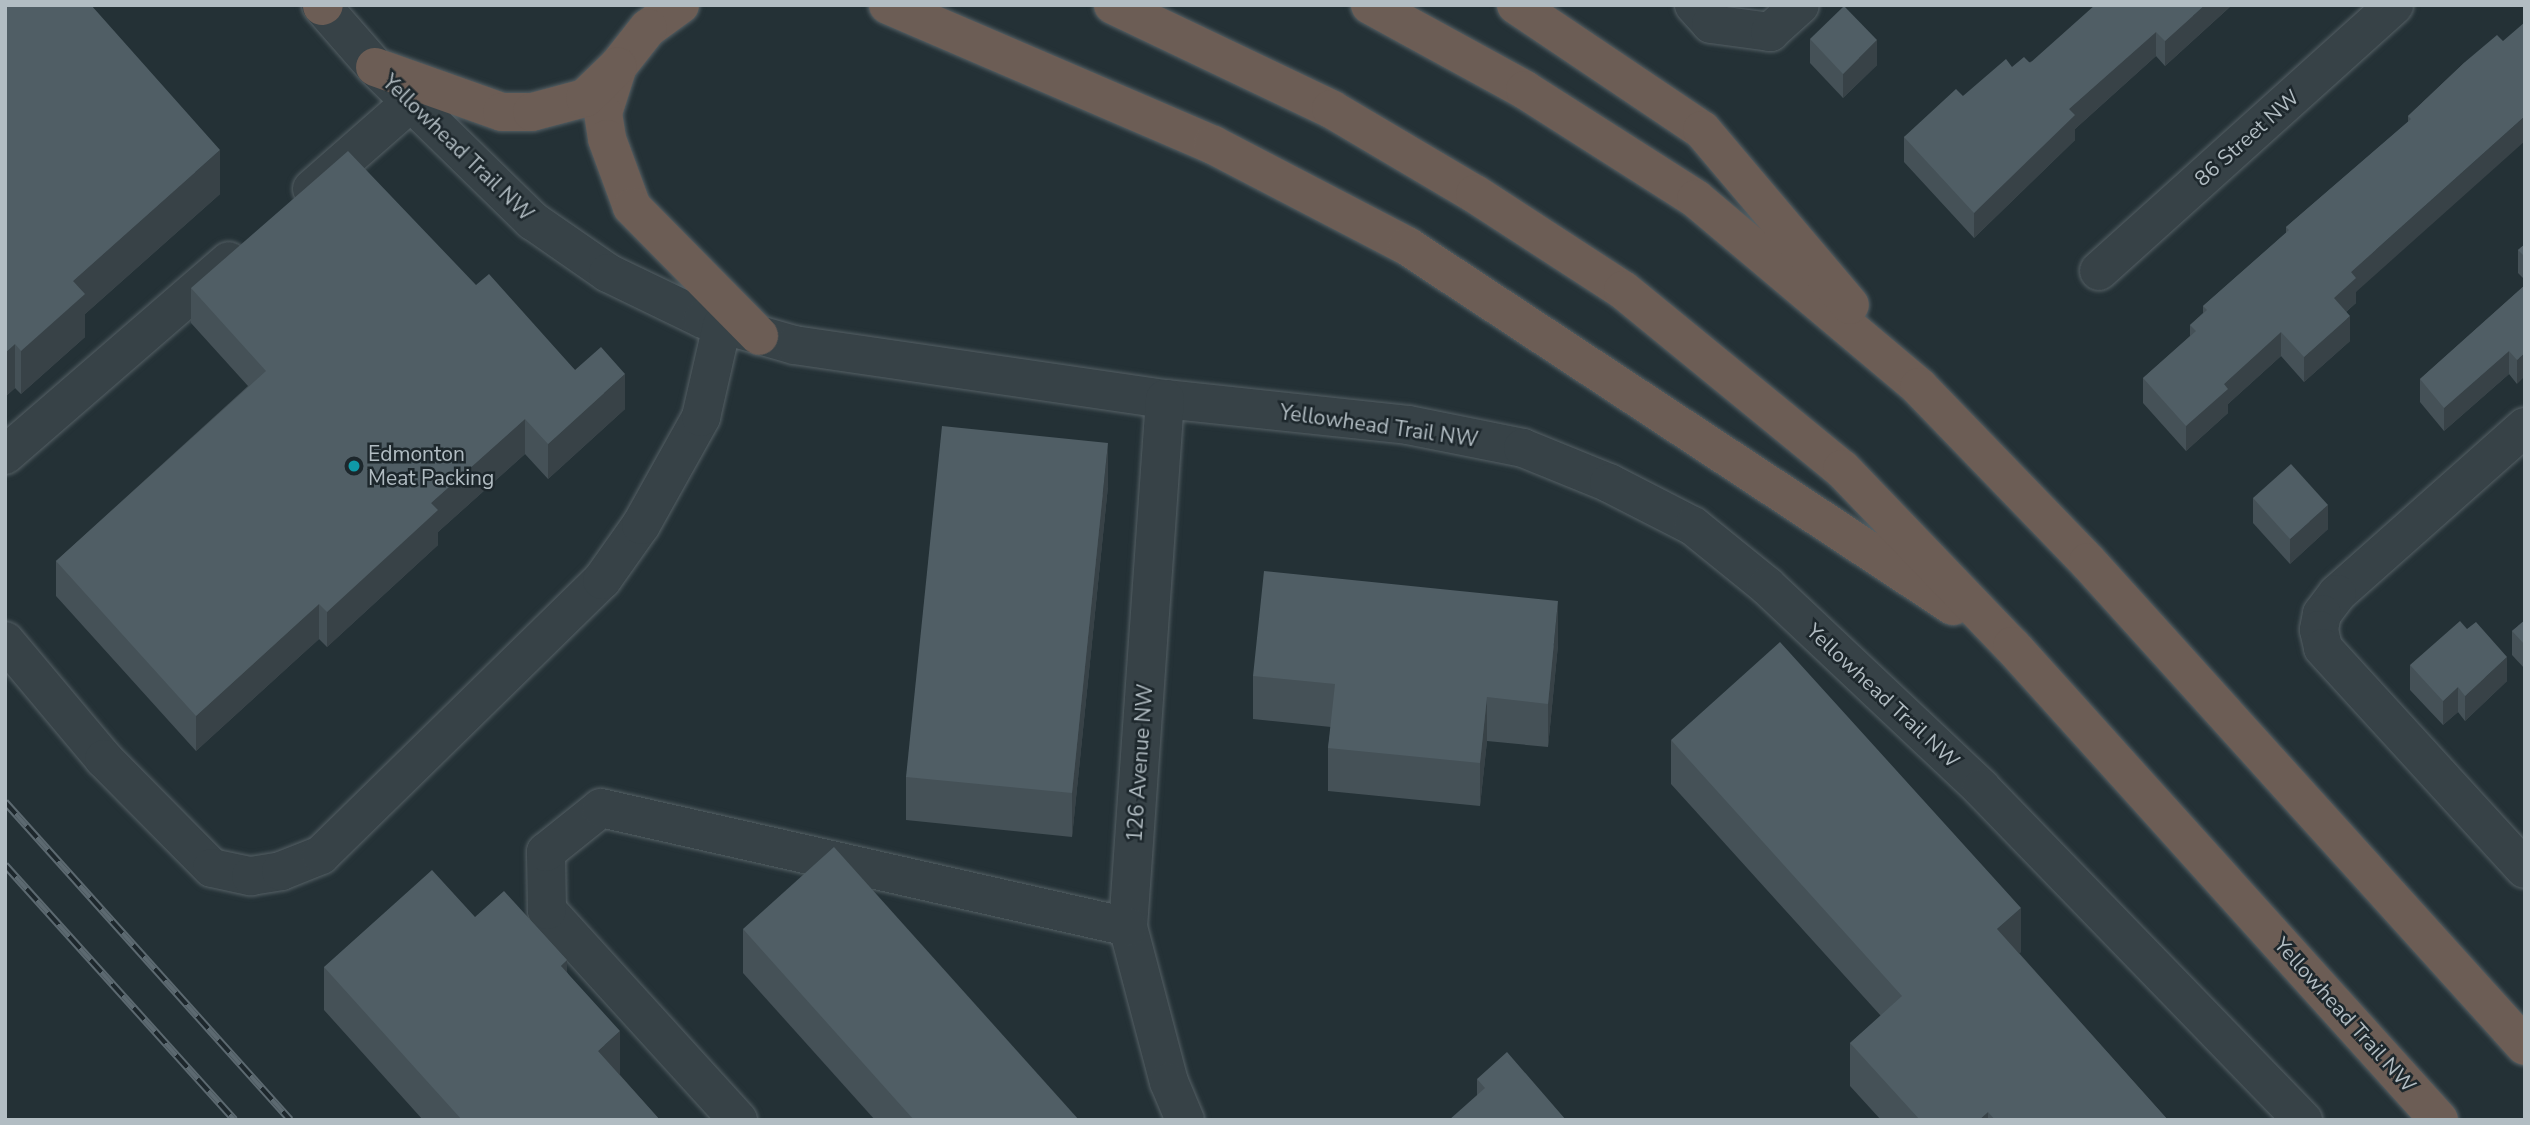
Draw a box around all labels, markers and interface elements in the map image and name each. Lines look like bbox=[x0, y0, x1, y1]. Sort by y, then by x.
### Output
street label: Yellowhead Trail NW bbox=[377, 69, 539, 227]
street label: 86 Street NW bbox=[2190, 84, 2304, 192]
street label: Yellowhead Trail NW bbox=[1278, 400, 1480, 452]
place label: Edmonton Meat Packing bbox=[368, 441, 494, 491]
marker: Edmonton Meat Packing bbox=[346, 458, 362, 474]
street label: Yellowhead Trail NW bbox=[1801, 619, 1965, 773]
street label: 126 Avenue NW bbox=[1122, 683, 1158, 843]
street label: Yellowhead Trail NW bbox=[2269, 932, 2421, 1098]

